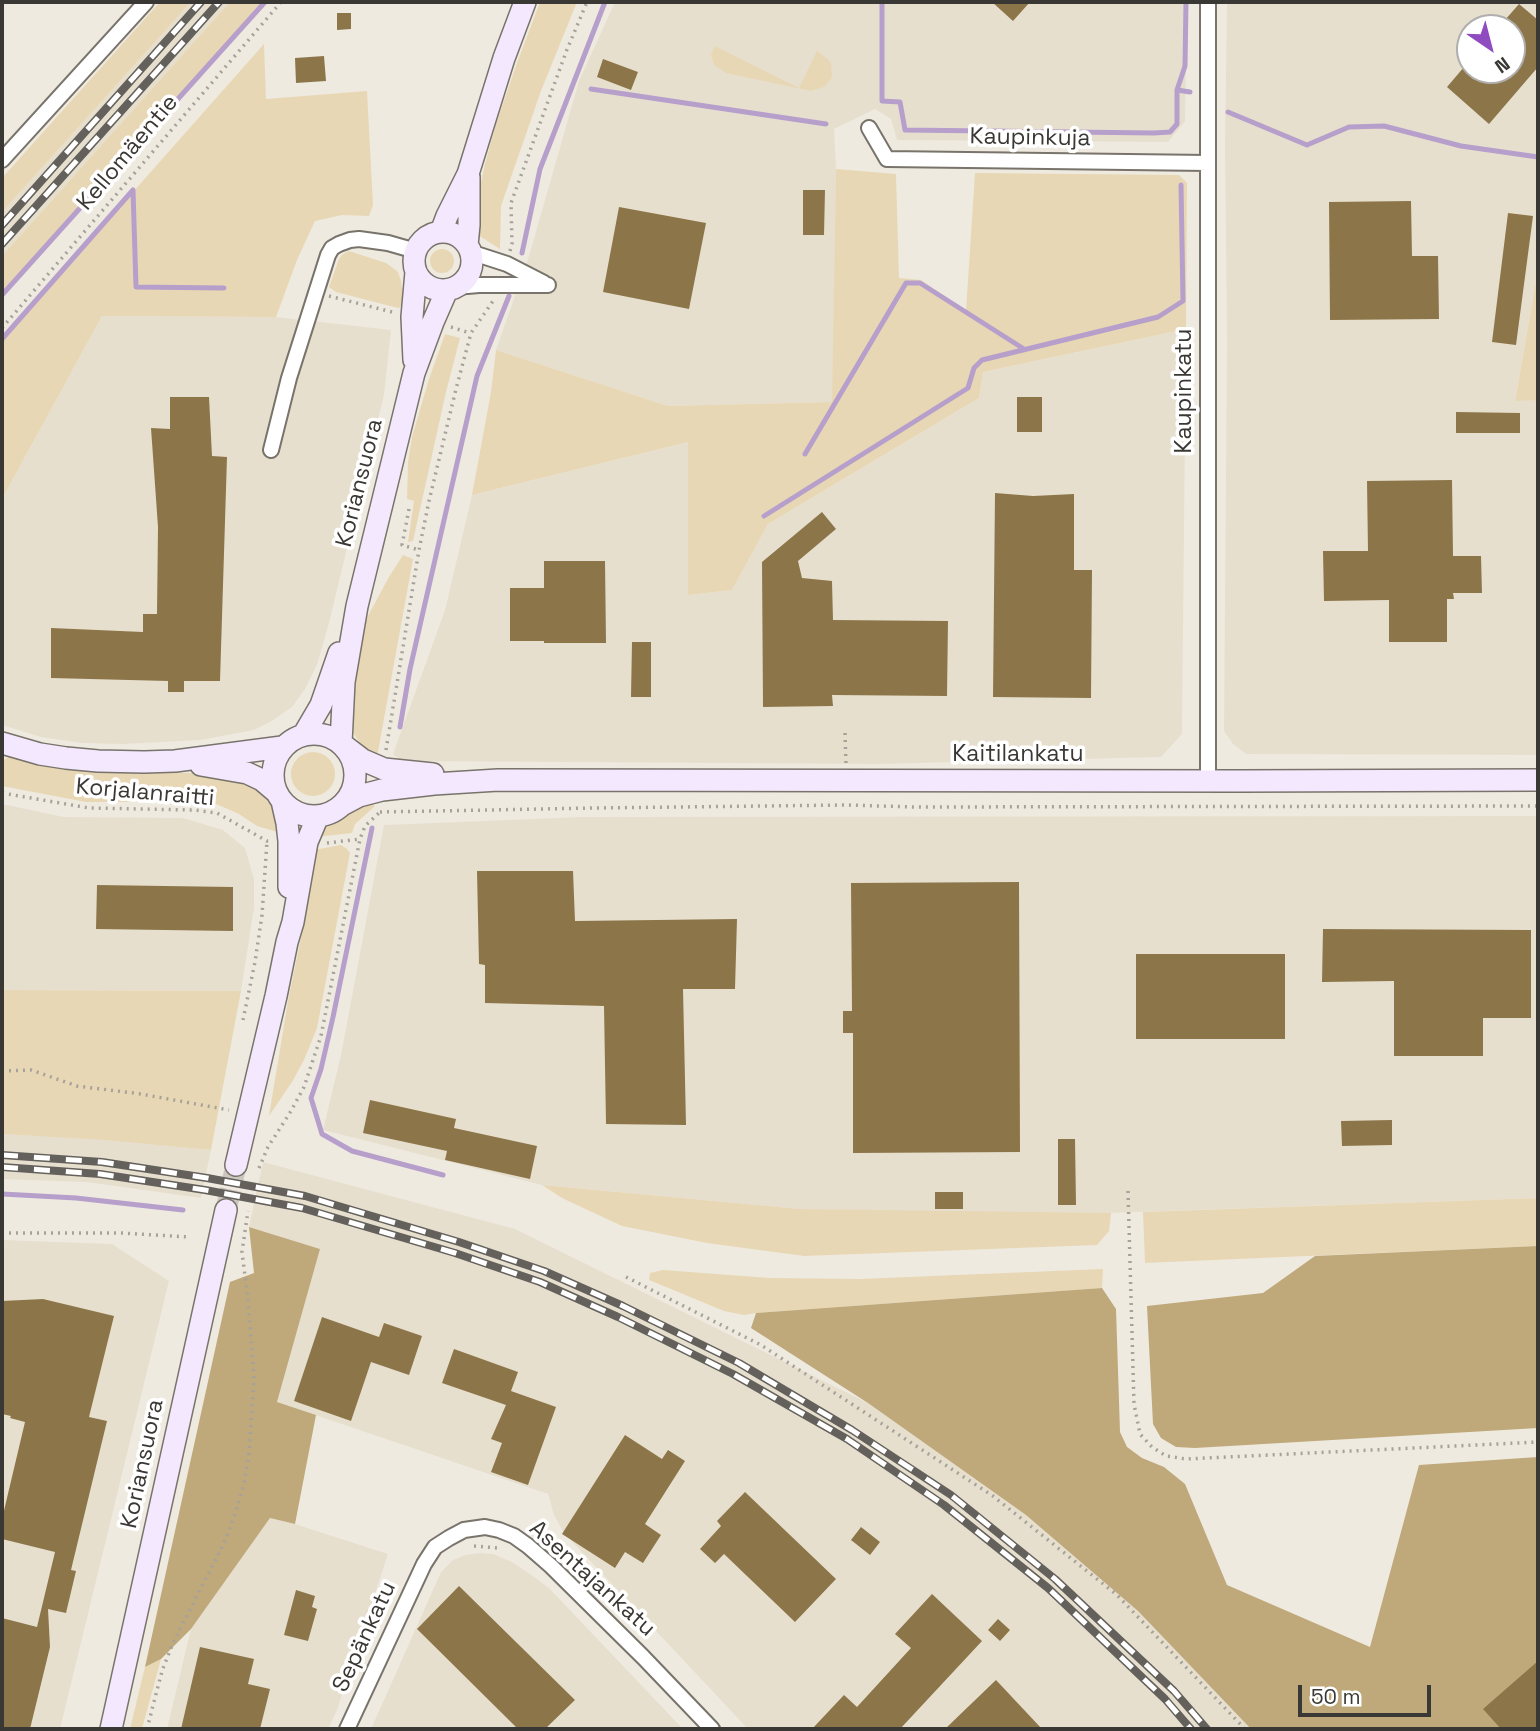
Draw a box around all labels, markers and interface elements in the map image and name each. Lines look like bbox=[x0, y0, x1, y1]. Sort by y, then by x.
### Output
north arrow bbox=[1456, 14, 1526, 84]
text: N bbox=[1490, 51, 1515, 79]
street label: Kellomäentie bbox=[72, 90, 184, 216]
street label: Kaupinkuja bbox=[969, 123, 1091, 153]
street label: Kaupinkatu bbox=[1171, 329, 1199, 453]
street label: Koriansuora bbox=[331, 416, 389, 550]
street label: Kaitilankatu bbox=[952, 741, 1084, 769]
street label: Korjalanraitti bbox=[75, 773, 215, 813]
street label: Koriansuora bbox=[116, 1397, 170, 1531]
street label: Asentajankatu bbox=[523, 1515, 661, 1643]
street label: Sepänkatu bbox=[327, 1577, 403, 1697]
scale bar bbox=[1302, 1672, 1435, 1716]
text: 50 m bbox=[1311, 1683, 1361, 1710]

